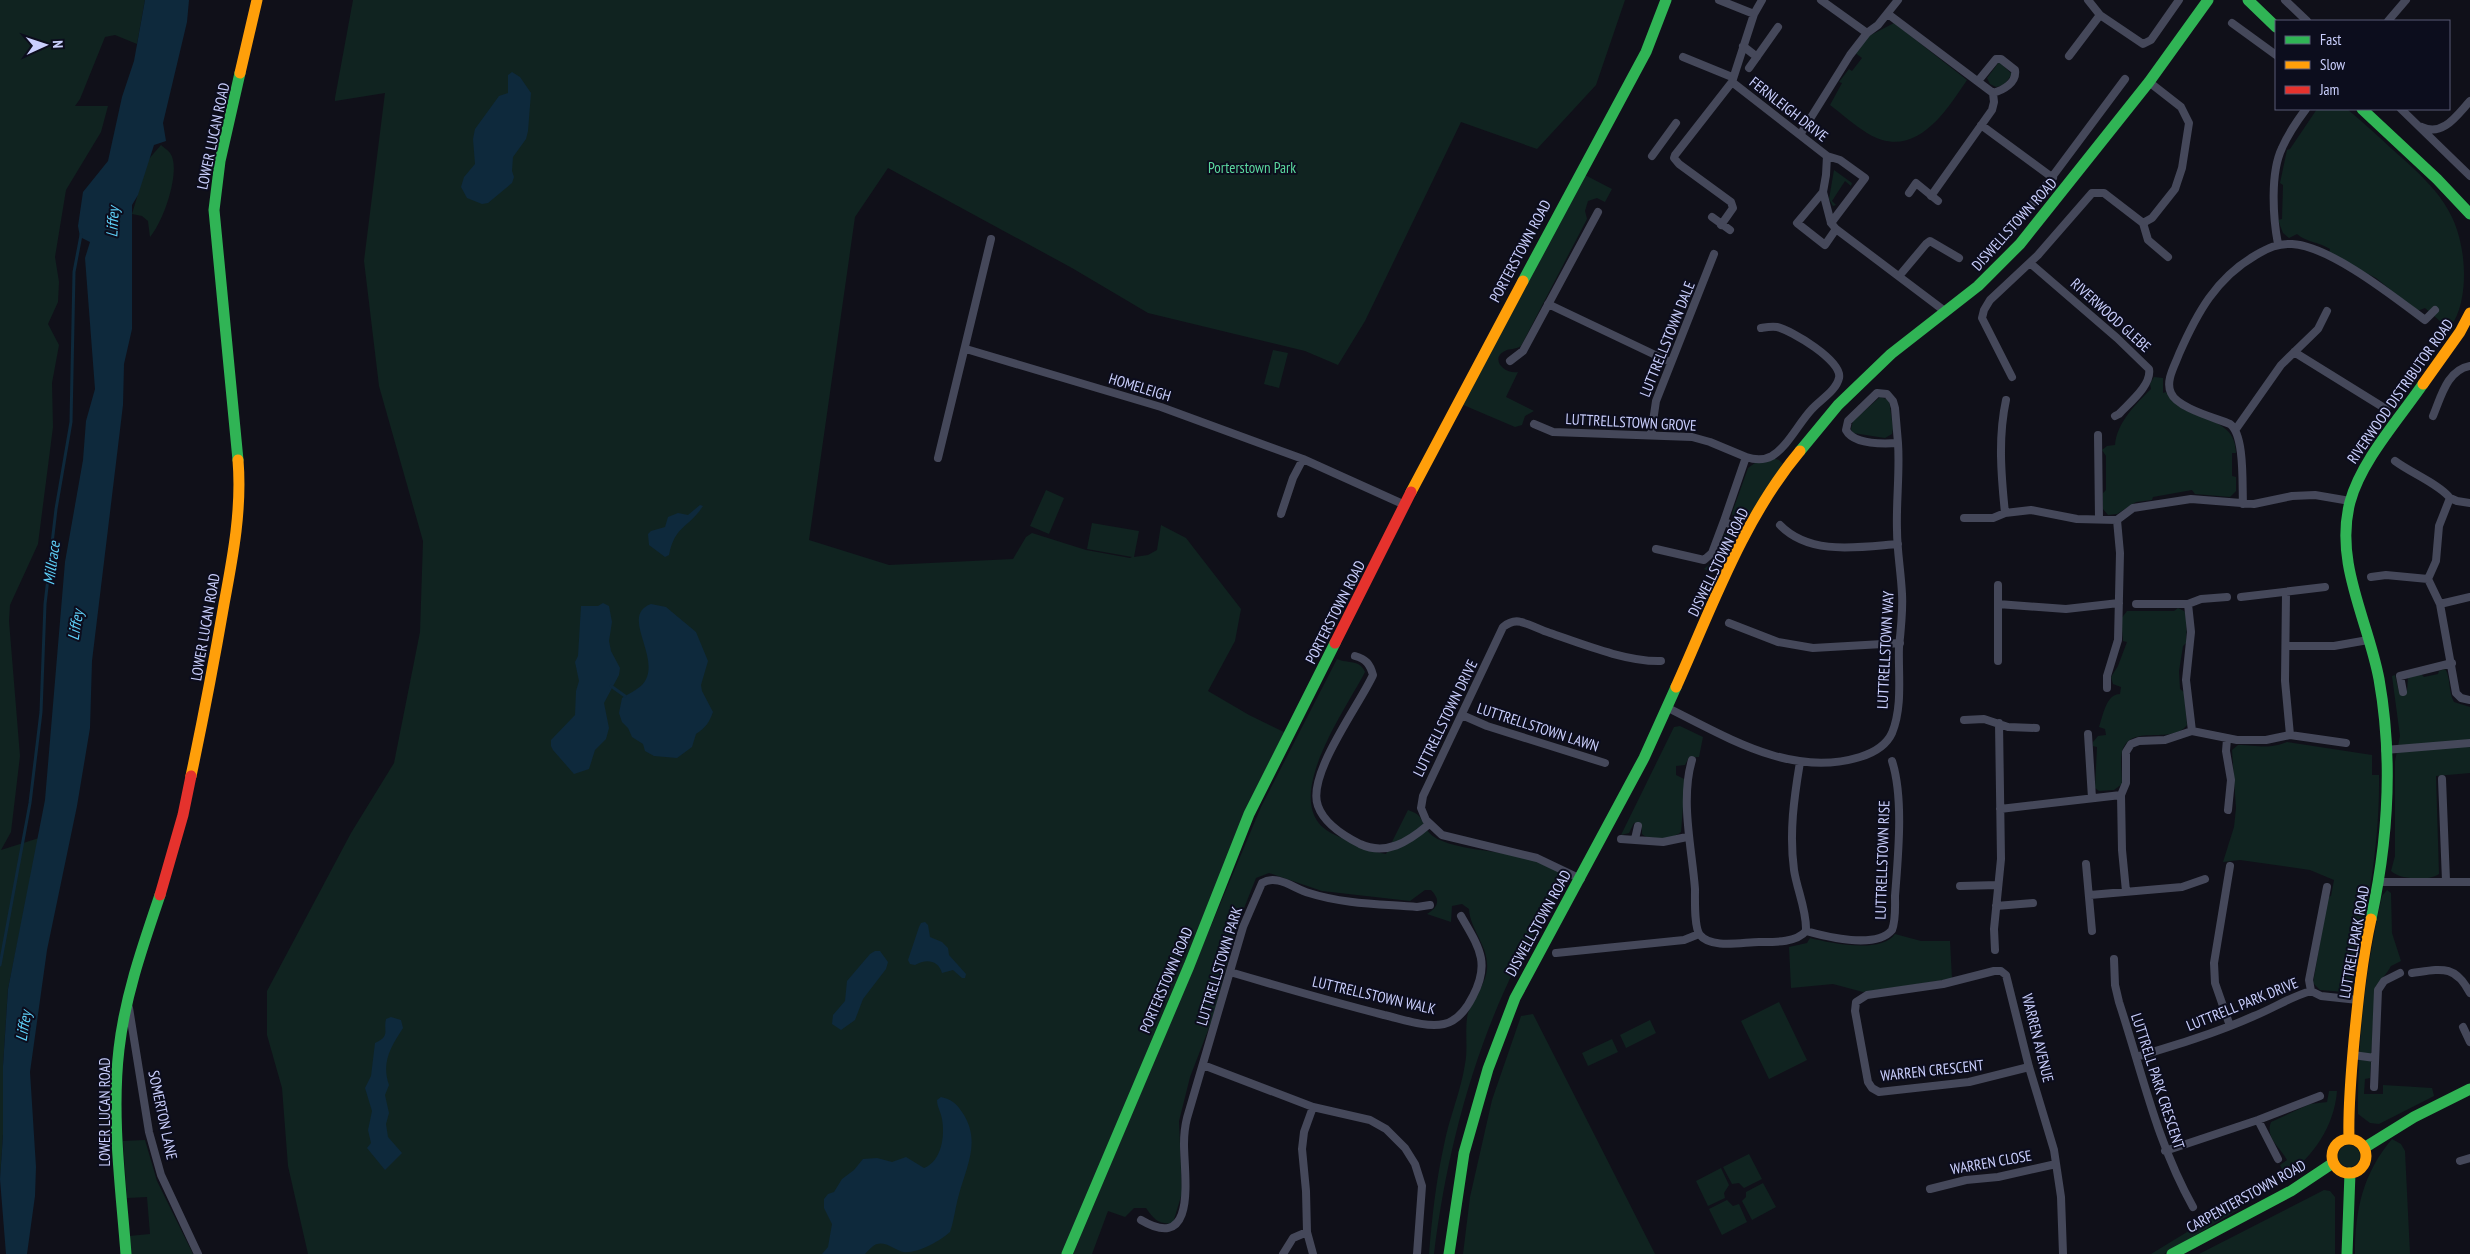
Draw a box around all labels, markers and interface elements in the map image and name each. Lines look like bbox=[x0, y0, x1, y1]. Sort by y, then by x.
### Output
north arrow bbox=[20, 20, 70, 70]
legend bbox=[2275, 20, 2450, 110]
text: Fast bbox=[2320, 30, 2341, 49]
text: N bbox=[49, 40, 67, 49]
text: Slow bbox=[2320, 55, 2345, 74]
street label: FERNLEIGH DRIVE bbox=[1746, 72, 1832, 146]
text: Jam bbox=[2319, 80, 2339, 99]
street label: LOWER LUCAN ROAD bbox=[192, 81, 234, 191]
park label: Porterstown Park bbox=[1208, 158, 1296, 177]
street label: DISWELLSTOWN ROAD bbox=[1967, 174, 2061, 274]
street label: PORTERSTOWN ROAD bbox=[1485, 196, 1555, 305]
water label: Liffey bbox=[101, 204, 123, 238]
street label: RIVERWOOD GLEBE bbox=[2067, 274, 2155, 356]
street label: LUTTRELLSTOWN DALE bbox=[1635, 278, 1699, 400]
street label: RIVERWOOD DISTRIBUTOR ROAD bbox=[2343, 315, 2457, 467]
street label: HOMELEIGH bbox=[1107, 369, 1173, 405]
street label: LUTTRELLSTOWN GROVE bbox=[1565, 409, 1697, 435]
street label: DISWELLSTOWN ROAD bbox=[1684, 505, 1753, 619]
water label: Millrace bbox=[38, 538, 64, 586]
street label: PORTERSTOWN ROAD bbox=[1301, 557, 1369, 667]
street label: LOWER LUCAN ROAD bbox=[186, 572, 224, 682]
street label: LUTTRELLSTOWN WAY bbox=[1872, 590, 1898, 710]
water label: Liffey bbox=[63, 606, 88, 642]
street label: LUTTRELLSTOWN DRIVE bbox=[1408, 656, 1482, 780]
street label: LUTTRELLSTOWN LAWN bbox=[1475, 698, 1601, 756]
street label: LUTTRELLSTOWN RISE bbox=[1870, 800, 1894, 920]
street label: DISWELLSTOWN ROAD bbox=[1501, 867, 1575, 979]
street label: LUTTRELLPARK ROAD bbox=[2335, 884, 2373, 1000]
street label: LUTTRELLSTOWN PARK bbox=[1192, 904, 1246, 1028]
street label: PORTERSTOWN ROAD bbox=[1135, 924, 1197, 1036]
street label: LUTTRELLSTOWN WALK bbox=[1311, 972, 1438, 1019]
street label: LUTTRELL PARK DRIVE bbox=[2183, 973, 2301, 1035]
street label: WARREN AVENUE bbox=[2018, 992, 2058, 1084]
water label: Liffey bbox=[11, 1007, 36, 1043]
street label: LUTTRELL PARK CRESCENT bbox=[2127, 1011, 2189, 1152]
street label: WARREN CRESCENT bbox=[1879, 1055, 1985, 1085]
street label: LOWER LUCAN ROAD bbox=[95, 1057, 114, 1166]
street label: SOMERTON LANE bbox=[144, 1069, 182, 1161]
street label: WARREN CLOSE bbox=[1949, 1146, 2033, 1178]
street label: CARPENTERSTOWN ROAD bbox=[2183, 1155, 2309, 1237]

